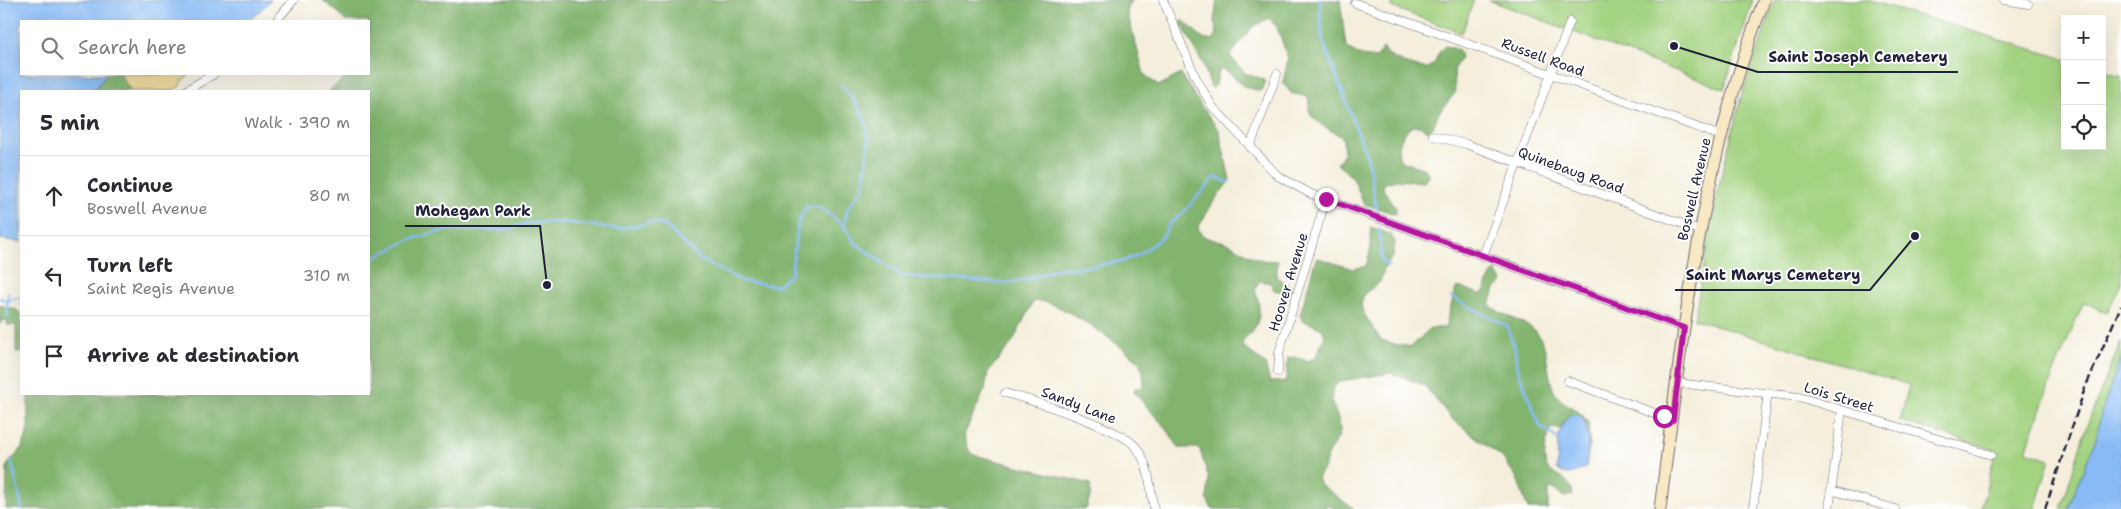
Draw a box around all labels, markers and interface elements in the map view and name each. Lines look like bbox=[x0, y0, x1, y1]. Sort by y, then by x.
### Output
map controls bbox=[2061, 15, 2106, 150]
button: + bbox=[2061, 15, 2106, 60]
search box bbox=[20, 20, 370, 75]
icon: search bbox=[38, 34, 66, 62]
street label: Russell Road bbox=[1499, 34, 1587, 80]
text: Search here bbox=[78, 35, 187, 60]
callout: Saint Joseph Cemetery bbox=[1758, 42, 1958, 72]
text: Saint Joseph Cemetery bbox=[1768, 47, 1948, 67]
button: − bbox=[2061, 60, 2106, 105]
button: locate bbox=[2061, 105, 2106, 150]
text: 5 min bbox=[40, 109, 100, 137]
text: Walk · 390 m bbox=[244, 112, 350, 133]
street label: Boswell Avenue bbox=[1673, 136, 1715, 242]
street label: Quinebaug Road bbox=[1516, 142, 1627, 198]
text: Continue bbox=[87, 173, 173, 198]
icon: ahead bbox=[40, 182, 68, 210]
text: 80 m bbox=[309, 185, 350, 206]
route end bbox=[1315, 188, 1338, 211]
callout: Mohegan Park bbox=[405, 196, 540, 226]
text: Boswell Avenue bbox=[87, 198, 208, 219]
text: Mohegan Park bbox=[415, 201, 531, 221]
street label: Hoover Avenue bbox=[1264, 230, 1312, 334]
text: Turn left bbox=[87, 253, 173, 278]
callout: Saint Marys Cemetery bbox=[1675, 260, 1870, 290]
icon: left bbox=[40, 262, 68, 290]
text: 310 m bbox=[303, 265, 350, 286]
text: Saint Marys Cemetery bbox=[1686, 265, 1860, 285]
text: Saint Regis Avenue bbox=[87, 278, 235, 299]
icon: arrive bbox=[40, 342, 68, 370]
text: Arrive at destination bbox=[87, 343, 299, 368]
street label: Lois Street bbox=[1802, 378, 1876, 416]
street label: Sandy Lane bbox=[1039, 382, 1119, 428]
route start bbox=[1653, 405, 1676, 428]

